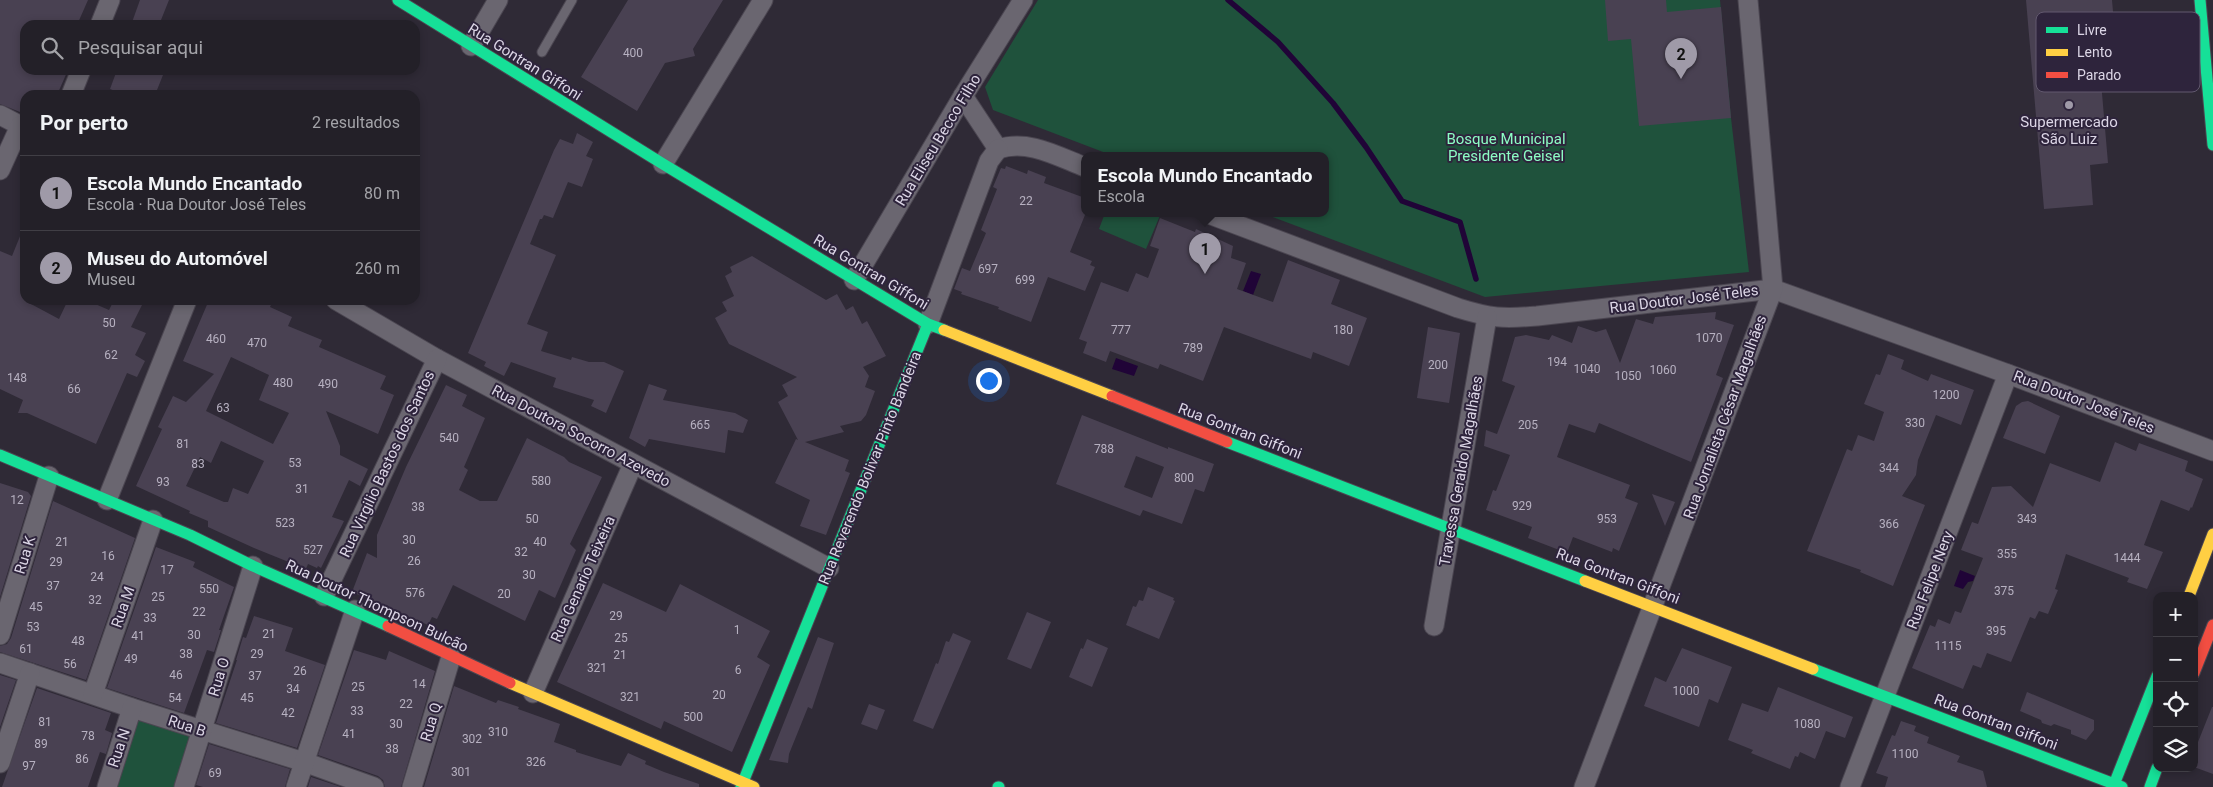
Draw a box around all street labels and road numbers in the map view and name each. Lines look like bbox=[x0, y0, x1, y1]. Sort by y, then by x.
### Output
street label: Rua Gontran Giffoni bbox=[465, 20, 585, 104]
street label: Rua Eliseu Becco Filho bbox=[892, 71, 984, 209]
street label: Rua Gontran Giffoni bbox=[810, 231, 932, 313]
street label: Rua Doutor José Teles bbox=[1609, 281, 1759, 317]
street label: Rua Jornalista César Magalhães bbox=[1680, 313, 1770, 521]
street label: Rua Reverendo Bolivar Pinto Bandeira bbox=[815, 349, 925, 587]
street label: Rua Doutor José Teles bbox=[2011, 367, 2157, 437]
street label: Rua Virgilio Bastos dos Santos bbox=[336, 368, 438, 560]
street label: Travessa Geraldo Magalhães bbox=[1435, 374, 1487, 568]
street label: Rua Doutora Socorro Azevedo bbox=[489, 381, 673, 491]
street label: Rua Gontran Giffoni bbox=[1176, 399, 1304, 463]
street label: Rua Genario Teixeira bbox=[547, 513, 619, 645]
street label: Rua Felipe Nery bbox=[1903, 528, 1957, 632]
street label: Rua K bbox=[11, 533, 39, 576]
street label: Rua Gontran Giffoni bbox=[1554, 544, 1682, 608]
street label: Rua Doutor Thompson Bulcão bbox=[283, 556, 471, 656]
street label: Rua M bbox=[108, 584, 138, 630]
street label: Rua O bbox=[205, 655, 233, 699]
street label: Rua Gontran Giffoni bbox=[1932, 690, 2060, 754]
street label: Rua Q bbox=[417, 700, 445, 744]
street label: Rua B bbox=[166, 711, 208, 741]
street label: Rua N bbox=[104, 726, 134, 770]

